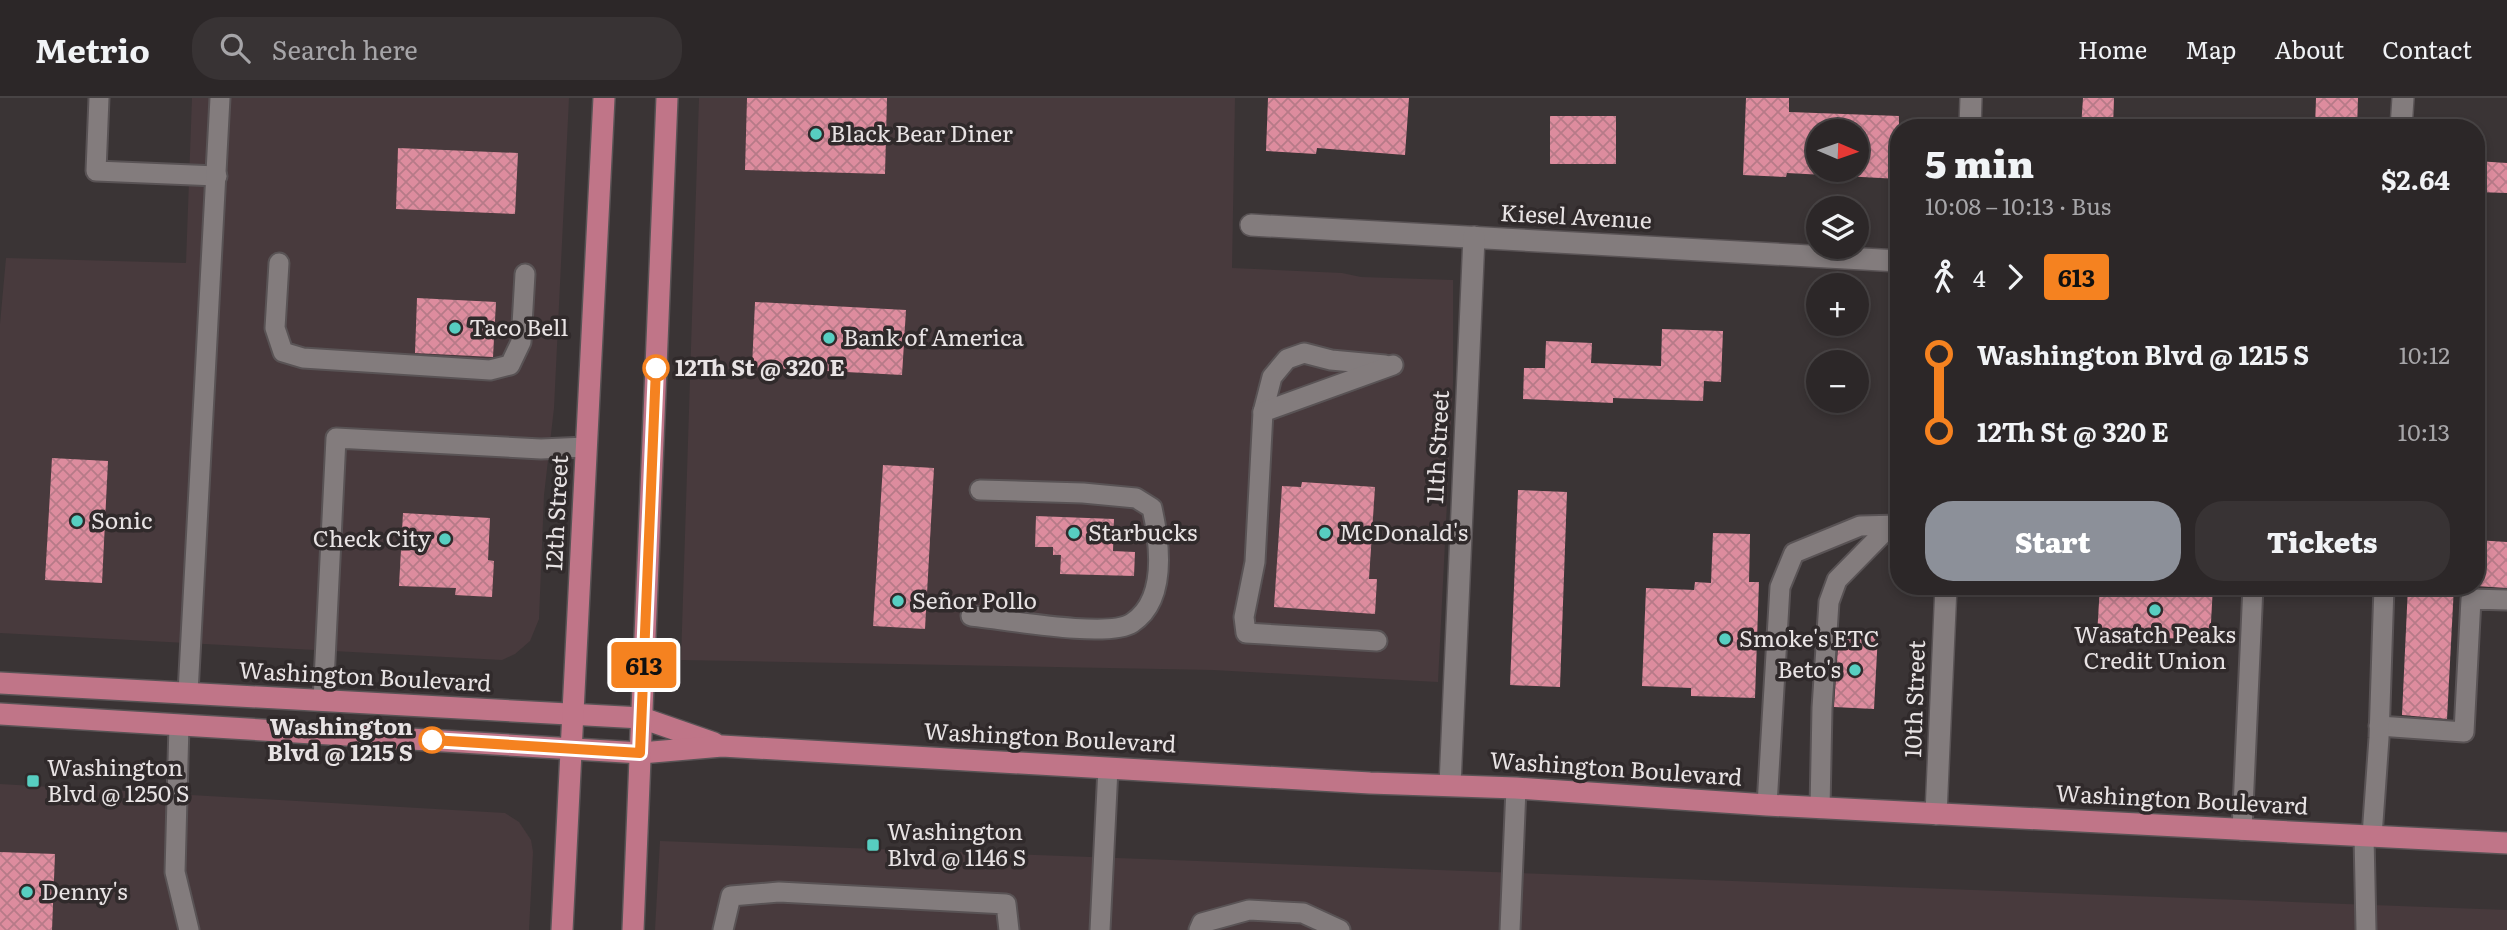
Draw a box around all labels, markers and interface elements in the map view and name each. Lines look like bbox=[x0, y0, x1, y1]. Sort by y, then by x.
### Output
search box bbox=[192, 17, 682, 80]
text: Metrio bbox=[35, 24, 150, 73]
icon: search bbox=[216, 29, 254, 67]
text: Search here bbox=[272, 29, 418, 68]
text: Home bbox=[2078, 31, 2147, 66]
text: Map bbox=[2185, 31, 2236, 66]
text: About bbox=[2274, 31, 2344, 66]
text: Contact bbox=[2382, 31, 2472, 66]
place label: Black Bear Diner bbox=[830, 115, 1013, 149]
north arrow bbox=[1806, 119, 1869, 182]
map controls bbox=[1806, 119, 1869, 413]
marker: Black Bear Diner bbox=[808, 126, 824, 142]
text: 5 min bbox=[1925, 133, 2034, 190]
text: $2.64 bbox=[2381, 159, 2450, 198]
text: 10:08 – 10:13 · Bus bbox=[1925, 188, 2111, 222]
street label: Kiesel Avenue bbox=[1499, 194, 1653, 236]
button: layers bbox=[1806, 196, 1869, 259]
icon: walk bbox=[1925, 258, 1963, 296]
icon: forward bbox=[1996, 258, 2034, 296]
text: 613 bbox=[2058, 259, 2095, 294]
text: 4 bbox=[1973, 260, 1986, 294]
button: + bbox=[1806, 273, 1869, 336]
place label: Taco Bell bbox=[469, 309, 569, 343]
place label: Bank of America bbox=[843, 319, 1024, 353]
marker: Taco Bell bbox=[447, 320, 463, 336]
marker: Bank of America bbox=[821, 330, 837, 346]
text: Washington Blvd @ 1215 S bbox=[1977, 334, 2309, 373]
text: 10:12 bbox=[2399, 337, 2450, 371]
place label: 12Th St @ 320 E bbox=[675, 349, 845, 383]
button: − bbox=[1806, 350, 1869, 413]
marker: 12Th St @ 320 E bbox=[643, 355, 669, 381]
street label: 11th Street bbox=[1416, 389, 1456, 505]
text: 12Th St @ 320 E bbox=[1977, 411, 2169, 450]
text: 10:13 bbox=[2398, 414, 2450, 448]
street label: 12th Street bbox=[535, 453, 575, 572]
button: Start bbox=[1925, 501, 2181, 581]
button: Tickets bbox=[2195, 501, 2450, 581]
place label: Sonic bbox=[91, 502, 152, 536]
marker: Sonic bbox=[69, 513, 85, 529]
place label: Starbucks bbox=[1088, 514, 1197, 548]
place label: McDonald's bbox=[1339, 514, 1468, 548]
place label: Check City bbox=[313, 520, 432, 554]
marker: Starbucks bbox=[1066, 525, 1082, 541]
marker: McDonald's bbox=[1317, 525, 1333, 541]
marker: Check City bbox=[437, 531, 453, 547]
place label: Señor Pollo bbox=[912, 582, 1037, 616]
marker: Señor Pollo bbox=[890, 593, 906, 609]
marker: Wasatch Peaks Credit Union bbox=[2147, 602, 2163, 618]
place label: Wasatch Peaks Credit Union bbox=[2074, 616, 2236, 676]
place label: Smoke's ETC bbox=[1739, 620, 1880, 654]
marker: Smoke's ETC bbox=[1717, 631, 1733, 647]
street label: 10th Street bbox=[1894, 639, 1932, 758]
line badge: 613 bbox=[604, 642, 684, 688]
text: 613 bbox=[625, 647, 663, 682]
street label: Washington Boulevard bbox=[238, 651, 492, 699]
place label: Beto's bbox=[1777, 651, 1841, 685]
marker: Beto's bbox=[1847, 662, 1863, 678]
place label: Washington Blvd @ 1215 S bbox=[267, 708, 413, 768]
street label: Washington Boulevard bbox=[923, 712, 1177, 760]
marker: Washington Blvd @ 1215 S bbox=[419, 727, 445, 753]
street label: Washington Boulevard bbox=[1489, 741, 1743, 793]
place label: Washington Blvd @ 1250 S bbox=[47, 749, 189, 809]
marker: Washington Blvd @ 1250 S bbox=[25, 773, 41, 789]
street label: Washington Boulevard bbox=[2055, 774, 2309, 822]
place label: Washington Blvd @ 1146 S bbox=[887, 813, 1026, 873]
marker: Washington Blvd @ 1146 S bbox=[865, 837, 881, 853]
place label: Denny's bbox=[41, 873, 128, 907]
marker: Denny's bbox=[19, 884, 35, 900]

